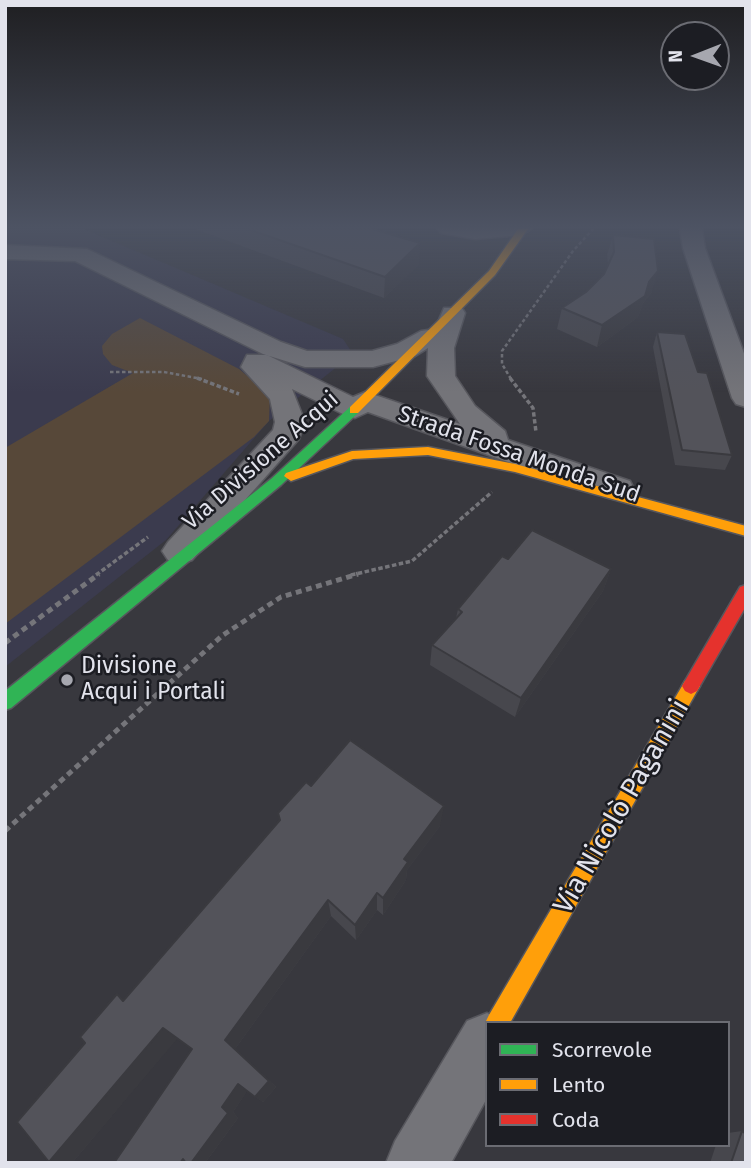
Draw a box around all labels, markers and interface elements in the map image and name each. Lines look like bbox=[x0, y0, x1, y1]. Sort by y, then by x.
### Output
north arrow bbox=[660, 21, 730, 91]
text: N bbox=[664, 50, 687, 63]
street label: Via Divisione Acqui bbox=[178, 386, 344, 536]
street label: Strada Fossa Monda Sud bbox=[394, 401, 644, 509]
place label: Divisione Acqui i Portali bbox=[81, 653, 226, 707]
marker: Divisione Acqui i Portali bbox=[59, 672, 75, 688]
street label: Via Nicolò Paganini bbox=[547, 694, 697, 920]
legend bbox=[485, 1021, 730, 1147]
text: Scorrevole bbox=[552, 1037, 652, 1063]
text: Lento bbox=[552, 1072, 605, 1098]
text: Coda bbox=[552, 1107, 600, 1133]

